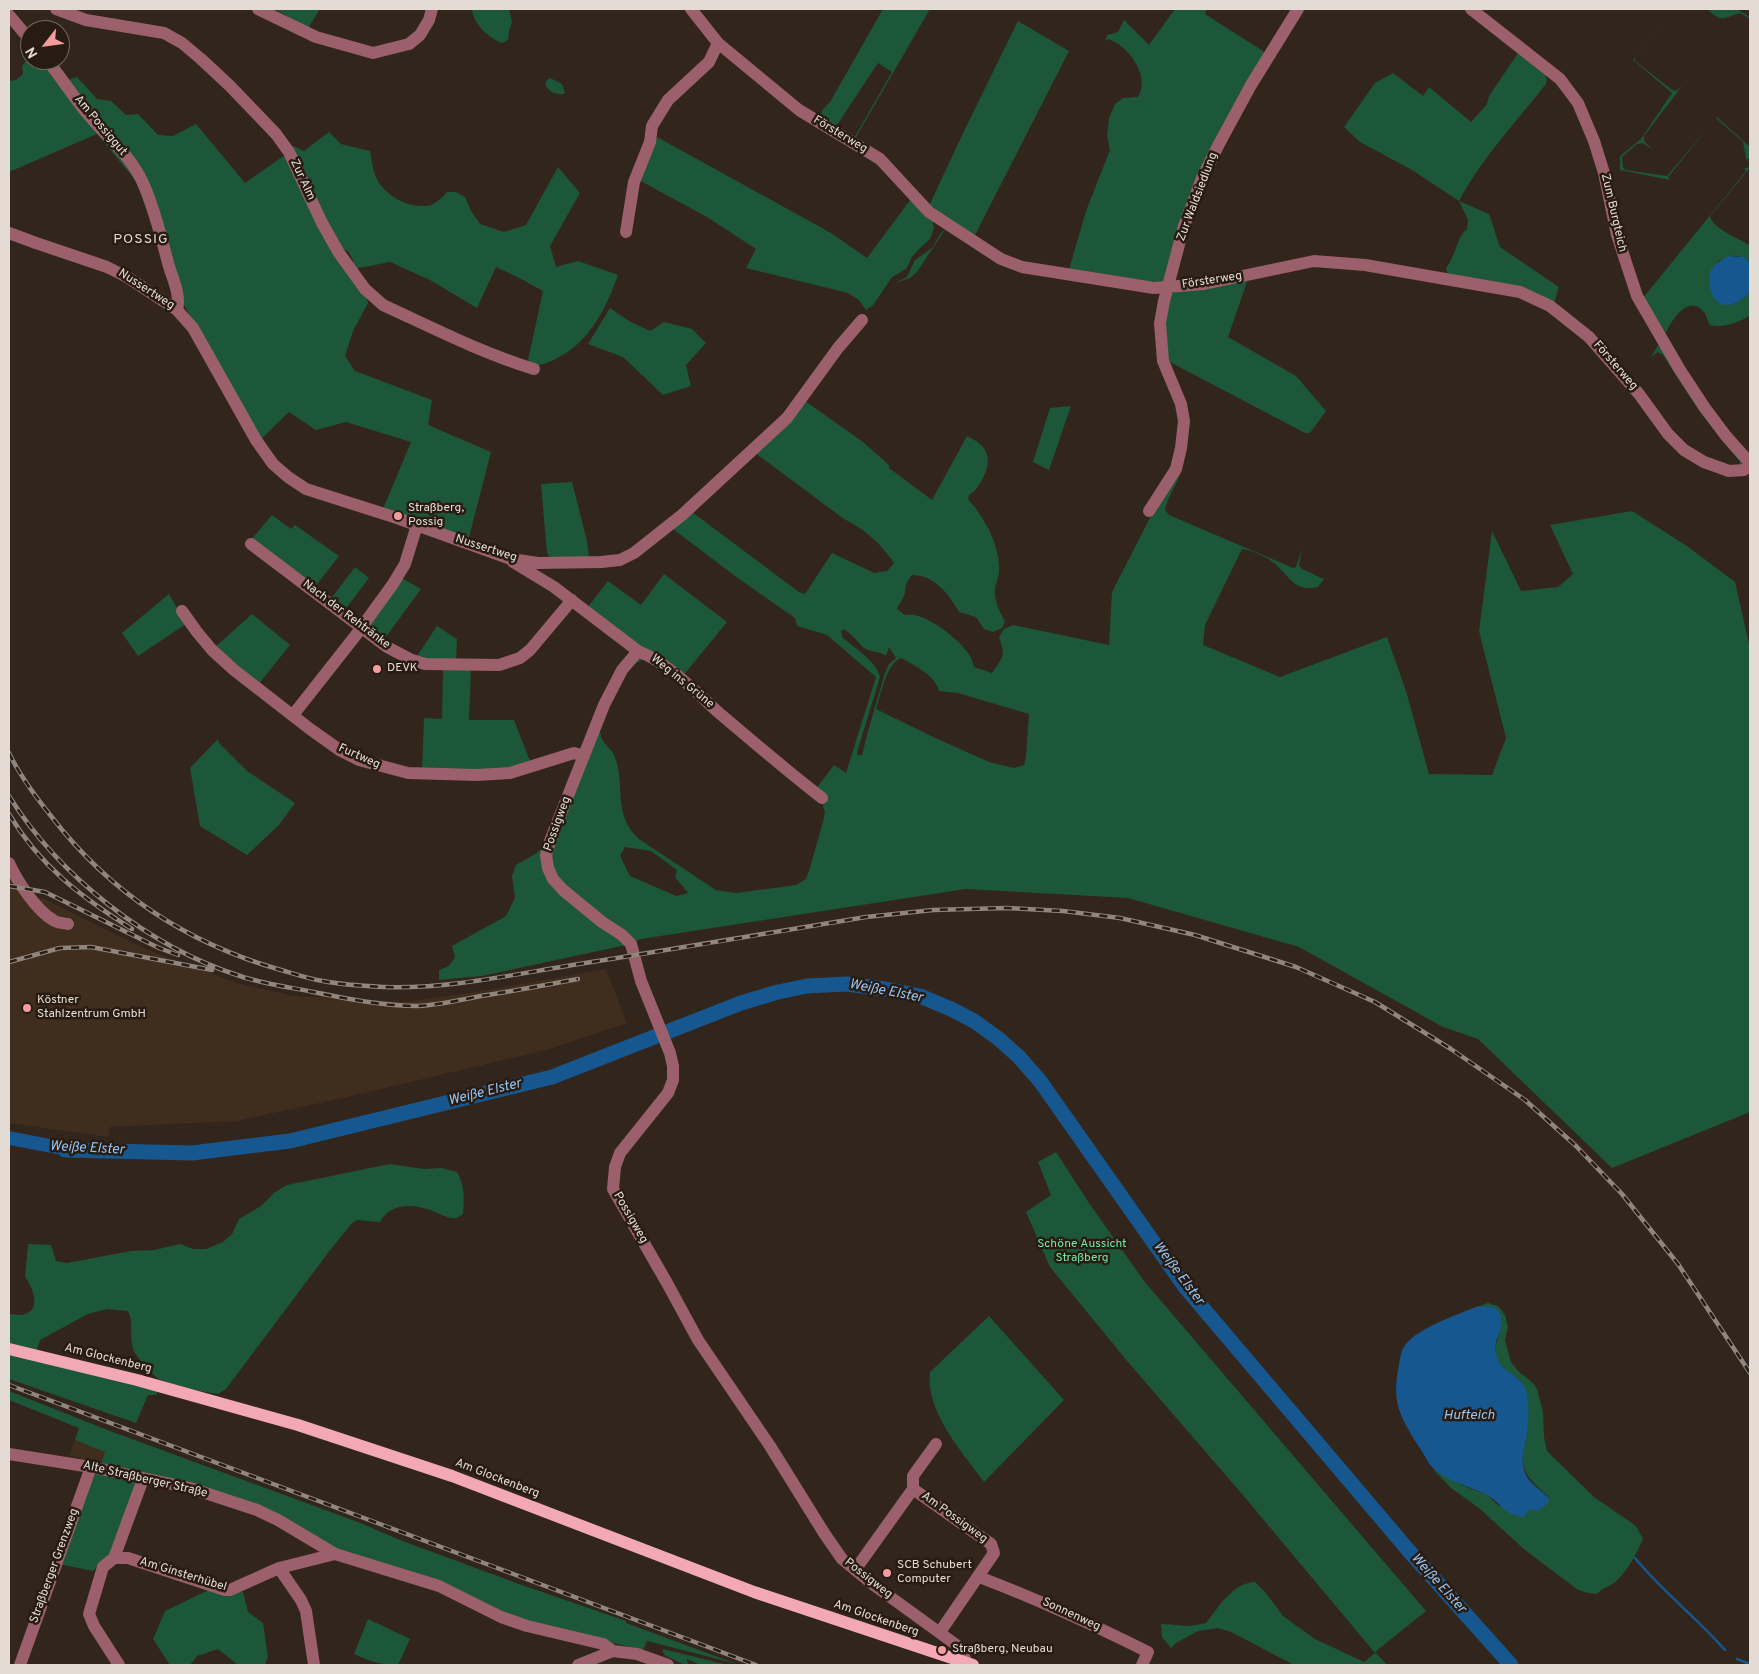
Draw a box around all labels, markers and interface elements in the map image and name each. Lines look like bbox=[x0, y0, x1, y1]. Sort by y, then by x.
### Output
north arrow bbox=[20, 20, 70, 70]
text: N bbox=[23, 44, 42, 61]
street label: Am Possiggut bbox=[71, 93, 129, 159]
street label: Försterweg bbox=[810, 113, 870, 157]
street label: Zur Waldsiedlung bbox=[1174, 151, 1222, 243]
street label: Zur Alm bbox=[286, 157, 318, 203]
street label: Zum Burgteich bbox=[1597, 172, 1629, 254]
district label: POSSIG bbox=[113, 232, 169, 248]
street label: Nussertweg bbox=[115, 267, 177, 313]
street label: Försterweg bbox=[1181, 269, 1243, 293]
street label: Försterweg bbox=[1590, 338, 1640, 394]
place label: Straßberg, Possig bbox=[408, 502, 464, 530]
marker: Straßberg, Possig bbox=[392, 510, 404, 522]
street label: Nussertweg bbox=[453, 532, 519, 566]
street label: Nach der Rehtränke bbox=[299, 577, 393, 653]
street label: Weg ins Grüne bbox=[647, 652, 717, 712]
place label: DEVK bbox=[387, 662, 418, 676]
marker: DEVK bbox=[371, 663, 383, 675]
street label: Furtweg bbox=[336, 741, 382, 773]
street label: Possigweg bbox=[541, 795, 575, 853]
water label: Weiße Elster bbox=[848, 977, 924, 1007]
place label: Köstner Stahlzentrum GmbH bbox=[37, 994, 146, 1022]
marker: Köstner Stahlzentrum GmbH bbox=[21, 1002, 33, 1014]
water label: Weiße Elster bbox=[447, 1076, 523, 1110]
water label: Weiße Elster bbox=[49, 1139, 125, 1159]
street label: Possigweg bbox=[609, 1190, 651, 1246]
park label: Schöne Aussicht Straßberg bbox=[1037, 1238, 1127, 1266]
water label: Weiße Elster bbox=[1149, 1239, 1207, 1309]
street label: Am Glockenberg bbox=[63, 1341, 153, 1377]
water label: Hufteich bbox=[1443, 1408, 1495, 1424]
street label: Am Glockenberg bbox=[453, 1456, 541, 1502]
street label: Alte Straßberger Straße bbox=[81, 1459, 209, 1501]
street label: Am Possigweg bbox=[918, 1489, 990, 1547]
street label: Straßberger Grenzweg bbox=[28, 1507, 82, 1625]
water label: Weiße Elster bbox=[1407, 1551, 1469, 1617]
street label: Am Ginsterhübel bbox=[138, 1555, 228, 1595]
street label: Possigweg bbox=[841, 1556, 895, 1602]
place label: SCB Schubert Computer bbox=[897, 1559, 972, 1587]
marker: SCB Schubert Computer bbox=[881, 1567, 893, 1579]
street label: Sonnenweg bbox=[1040, 1595, 1102, 1635]
street label: Am Glockenberg bbox=[831, 1598, 921, 1640]
place label: Straßberg, Neubau bbox=[952, 1643, 1053, 1657]
marker: Straßberg, Neubau bbox=[936, 1644, 948, 1656]

